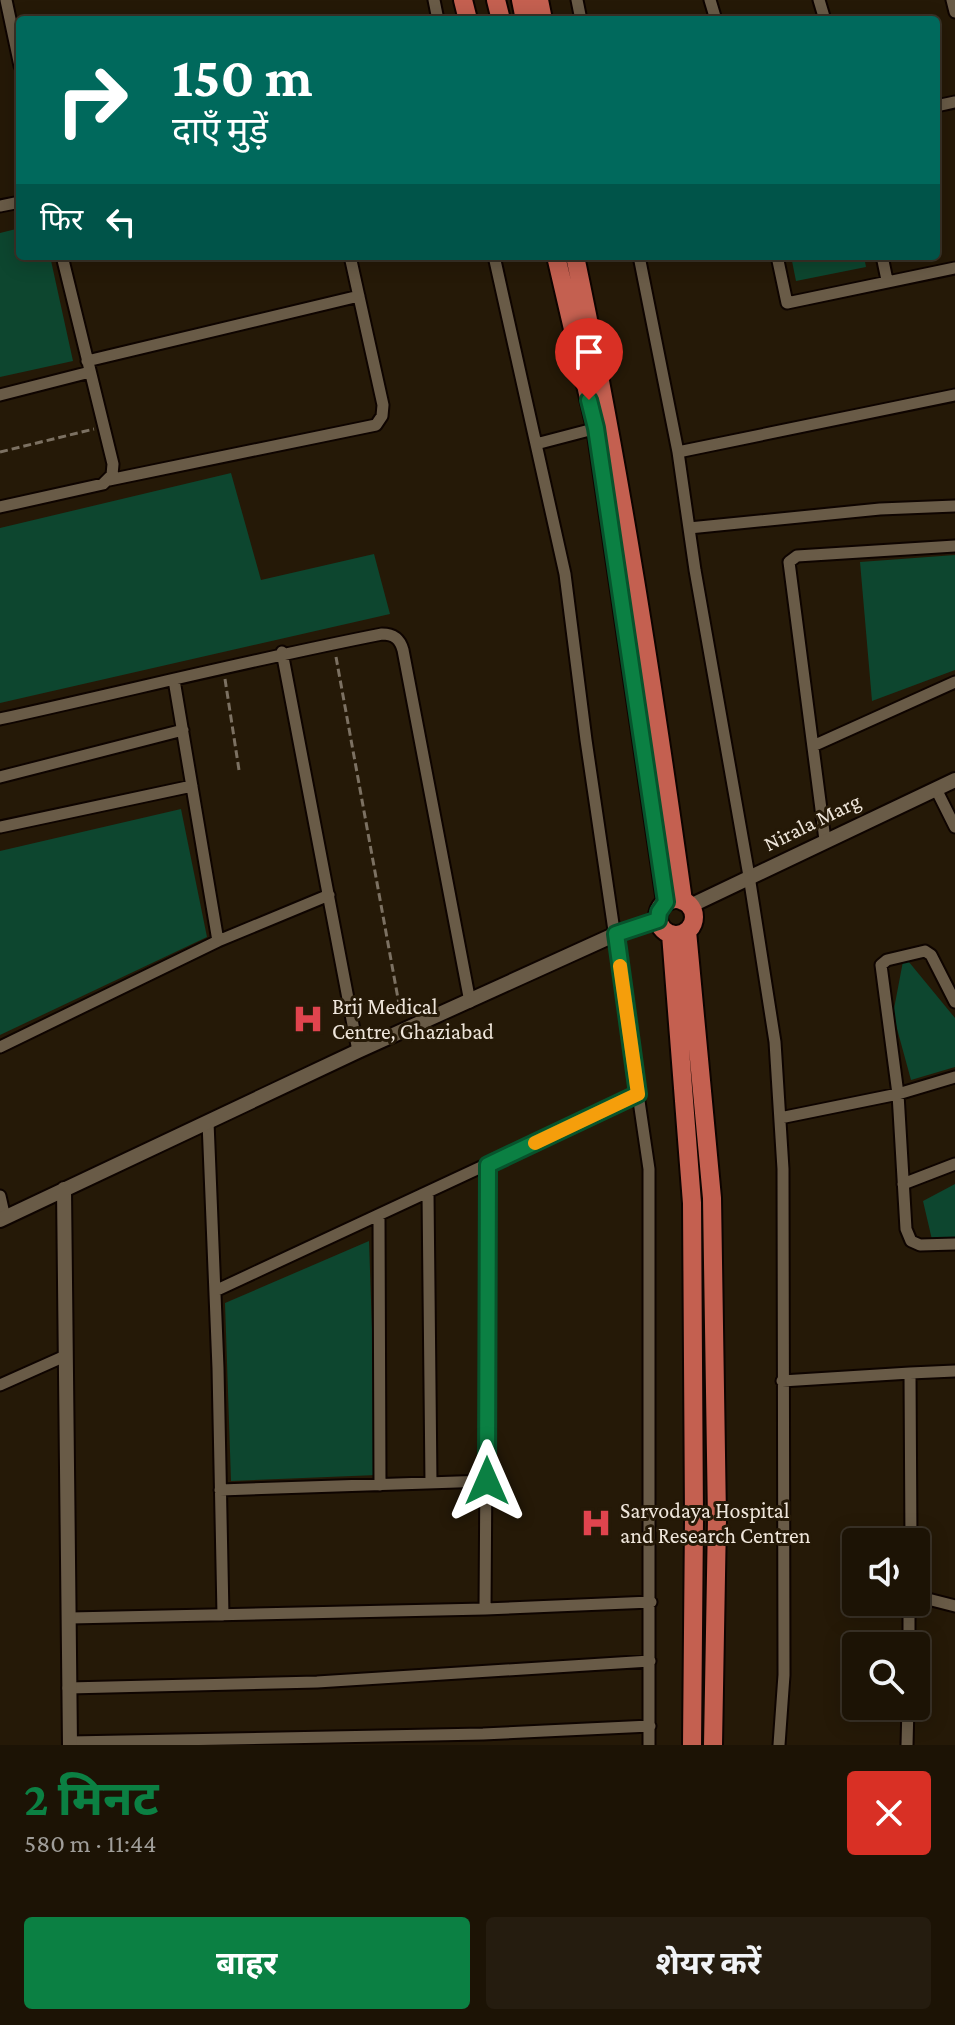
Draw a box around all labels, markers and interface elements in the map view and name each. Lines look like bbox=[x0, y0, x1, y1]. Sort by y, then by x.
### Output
text: 150 m bbox=[172, 46, 313, 108]
icon: right bbox=[40, 48, 144, 152]
text: दाएँ मुड़ें bbox=[172, 111, 268, 151]
icon: left bbox=[99, 200, 143, 244]
text: फिर bbox=[40, 203, 83, 236]
pin bbox=[555, 318, 623, 400]
icon: arrive bbox=[567, 330, 611, 374]
street label: Nirala Marg bbox=[760, 788, 865, 856]
place label: Brij Medical Centre, Ghaziabad bbox=[332, 994, 494, 1044]
hospital icon: Brij Medical Centre, Ghaziabad bbox=[291, 1002, 325, 1036]
position arrow bbox=[445, 1439, 529, 1523]
place label: Sarvodaya Hospital and Research Centren bbox=[620, 1498, 811, 1548]
hospital icon: Sarvodaya Hospital and Research Centren bbox=[579, 1506, 613, 1540]
map controls bbox=[842, 1528, 930, 1720]
button: sound bbox=[842, 1528, 930, 1616]
button: search bbox=[842, 1632, 930, 1720]
button: close bbox=[847, 1771, 931, 1855]
text: 2 मिनट bbox=[24, 1772, 158, 1825]
text: 580 m · 11:44 bbox=[24, 1829, 157, 1858]
button: बाहर bbox=[24, 1917, 470, 2009]
button: शेयर करें bbox=[486, 1917, 931, 2009]

